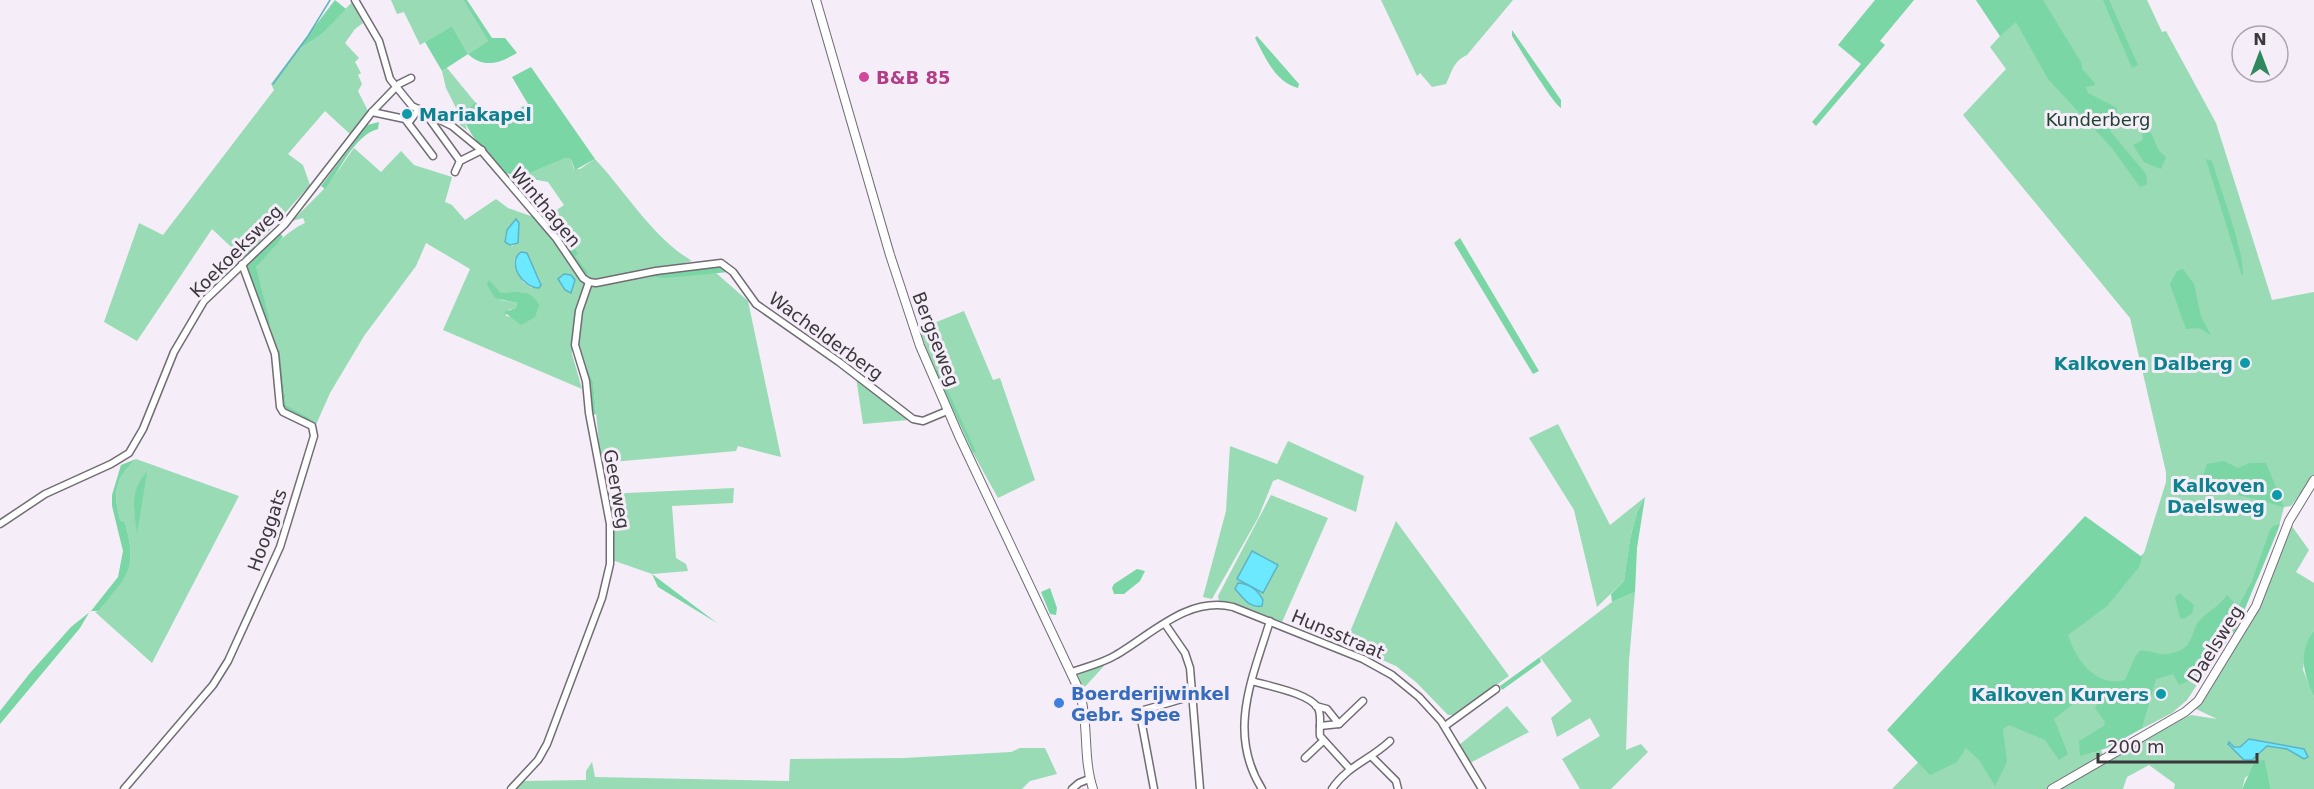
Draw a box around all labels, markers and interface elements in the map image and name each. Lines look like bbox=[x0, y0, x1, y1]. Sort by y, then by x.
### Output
north arrow bbox=[2230, 24, 2290, 84]
text: N bbox=[2253, 30, 2267, 49]
place label: B&B 85 bbox=[876, 67, 950, 88]
marker: B&B 85 bbox=[857, 70, 871, 84]
place label: Mariakapel bbox=[419, 104, 532, 125]
marker: Mariakapel bbox=[400, 107, 414, 121]
park label: Kunderberg bbox=[2046, 109, 2150, 130]
street label: Winthagen bbox=[507, 163, 585, 251]
street label: Koekoeksweg bbox=[185, 200, 287, 302]
street label: Wachelderberg bbox=[765, 288, 887, 384]
street label: Bergseweg bbox=[908, 289, 964, 389]
place label: Kalkoven Dalberg bbox=[2054, 353, 2233, 374]
marker: Kalkoven Dalberg bbox=[2238, 356, 2252, 370]
street label: Geerweg bbox=[600, 447, 634, 531]
place label: Kalkoven Daelsweg bbox=[2167, 475, 2265, 517]
street label: Hooggats bbox=[243, 486, 291, 574]
marker: Kalkoven Daelsweg bbox=[2270, 488, 2284, 502]
street label: Daelsweg bbox=[2183, 601, 2247, 687]
street label: Hunsstraat bbox=[1288, 605, 1388, 663]
place label: Boerderijwinkel Gebr. Spee bbox=[1071, 683, 1230, 725]
place label: Kalkoven Kurvers bbox=[1971, 684, 2149, 705]
marker: Kalkoven Kurvers bbox=[2154, 687, 2168, 701]
marker: Boerderijwinkel Gebr. Spee bbox=[1052, 696, 1066, 710]
scale bar bbox=[2098, 726, 2257, 764]
text: 200 m bbox=[2107, 736, 2165, 757]

